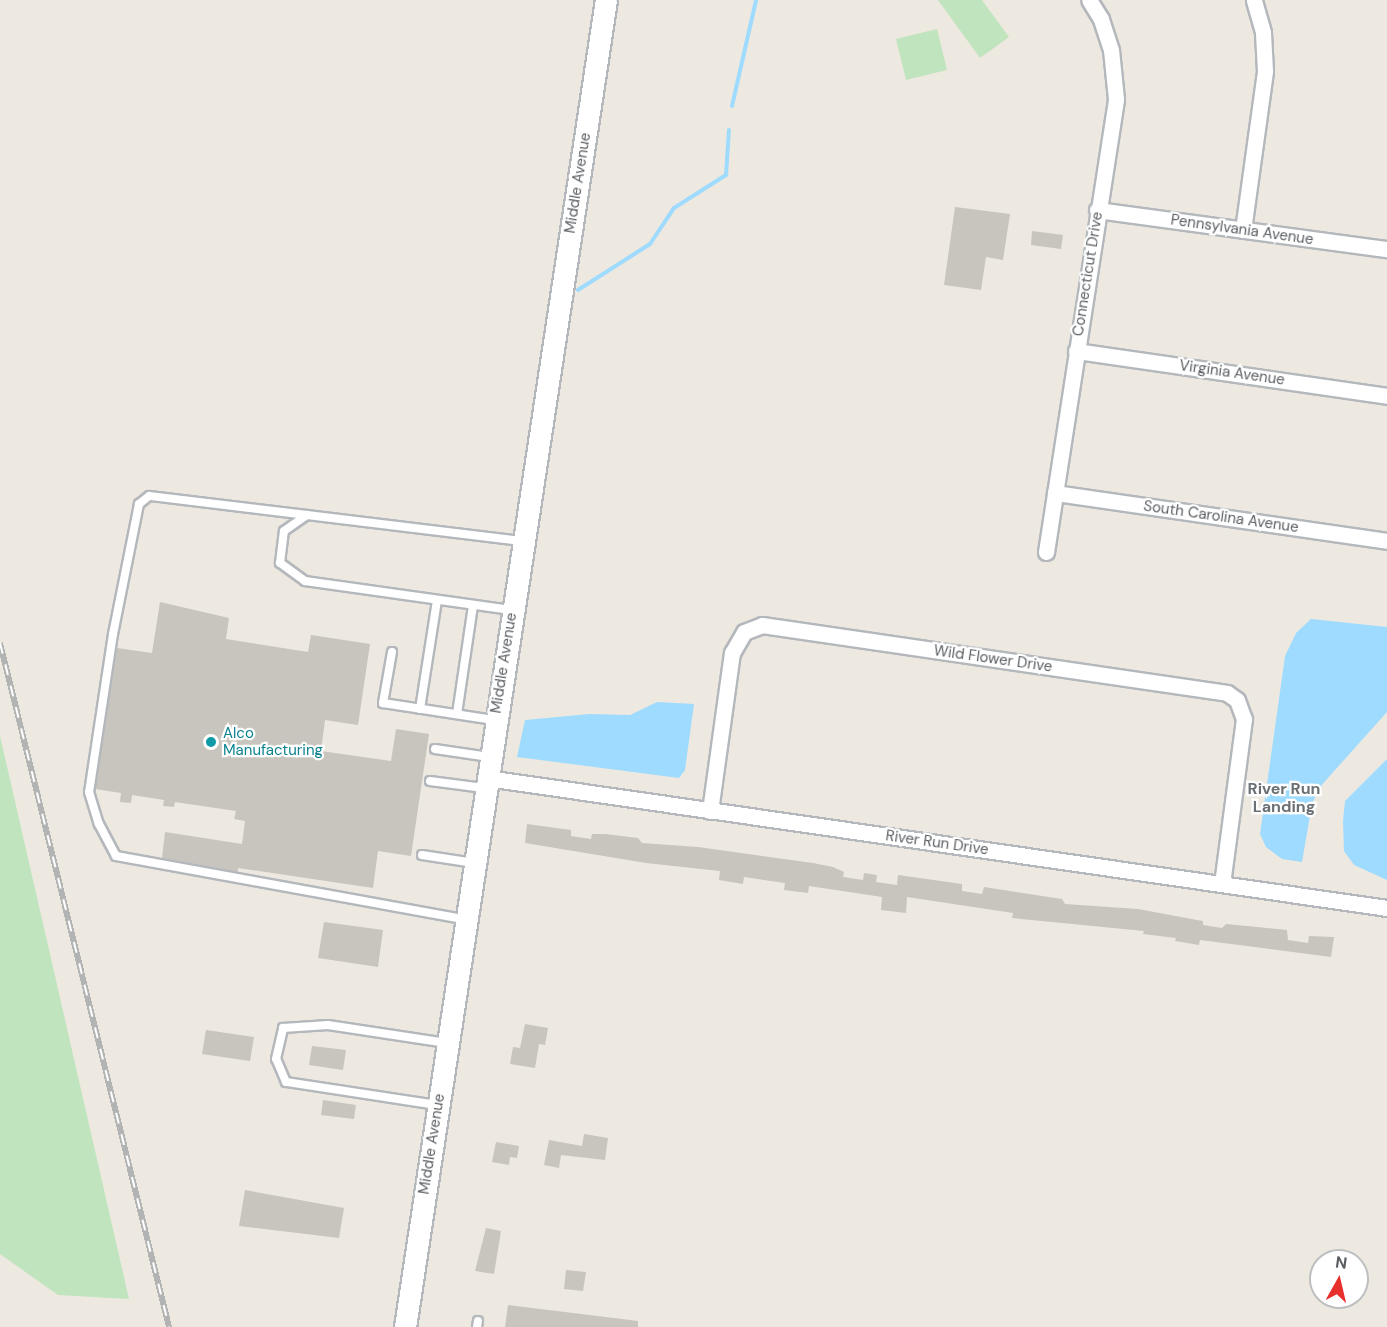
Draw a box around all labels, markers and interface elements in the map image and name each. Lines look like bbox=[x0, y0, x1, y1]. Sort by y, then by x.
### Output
street label: Middle Avenue bbox=[561, 131, 595, 235]
street label: Connecticut Drive bbox=[1069, 210, 1107, 338]
street label: Pennsylvania Avenue bbox=[1169, 211, 1315, 249]
street label: Virginia Avenue bbox=[1178, 357, 1286, 389]
street label: South Carolina Avenue bbox=[1142, 497, 1300, 537]
street label: Middle Avenue bbox=[487, 611, 521, 715]
street label: Wild Flower Drive bbox=[933, 642, 1053, 676]
place label: Alco Manufacturing bbox=[223, 724, 323, 759]
marker: Alco Manufacturing bbox=[204, 735, 218, 749]
district label: River Run Landing bbox=[1248, 779, 1320, 817]
street label: River Run Drive bbox=[884, 827, 990, 859]
street label: Middle Avenue bbox=[415, 1092, 449, 1196]
north arrow bbox=[1309, 1249, 1369, 1309]
text: N bbox=[1334, 1251, 1349, 1274]

